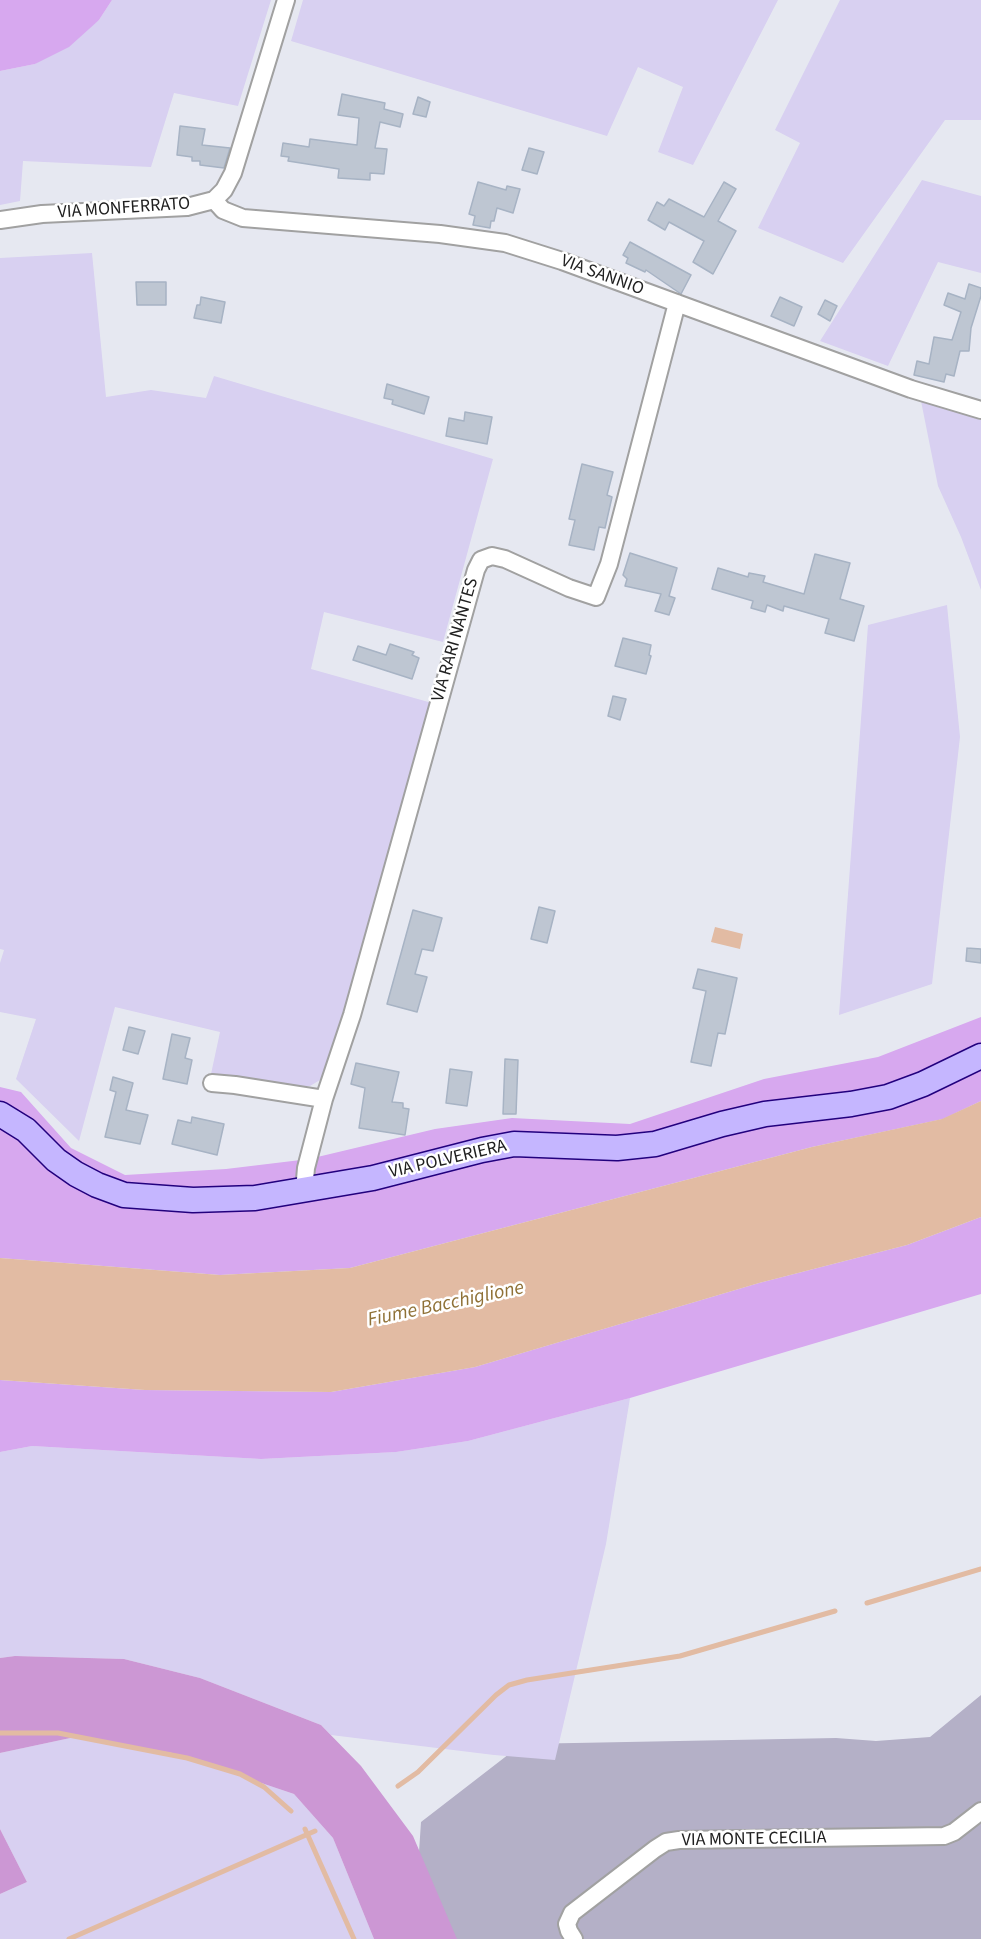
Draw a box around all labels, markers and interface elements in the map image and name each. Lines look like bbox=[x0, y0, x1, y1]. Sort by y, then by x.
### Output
street label: VIA MONFERRATO bbox=[57, 194, 191, 224]
street label: VIA SANNIO bbox=[558, 251, 646, 301]
street label: VIA RARI NANTES bbox=[428, 576, 484, 704]
street label: VIA POLVERIERA bbox=[387, 1136, 509, 1184]
water label: Fiume Bacchiglione bbox=[366, 1277, 526, 1333]
street label: VIA MONTE CECILIA bbox=[681, 1828, 827, 1852]

